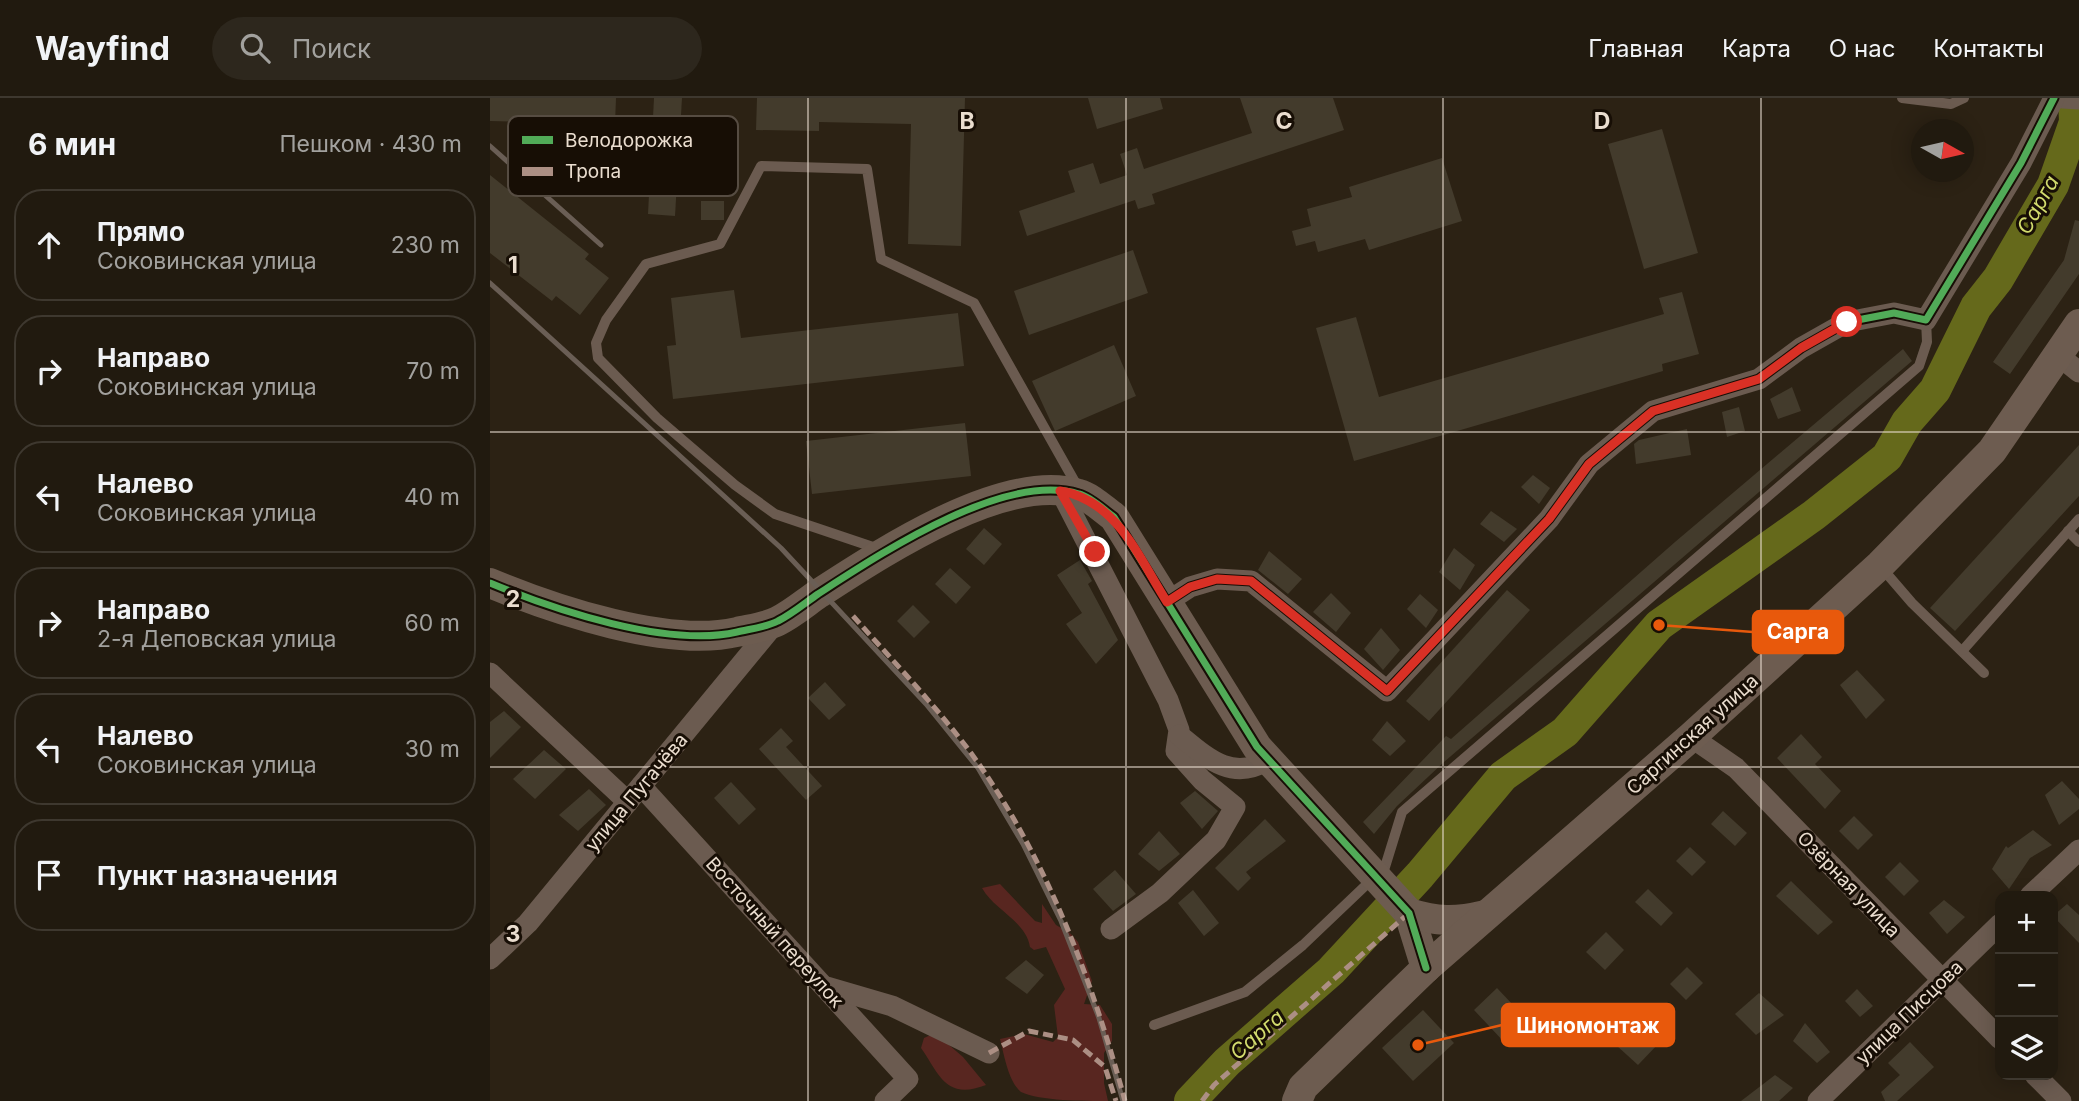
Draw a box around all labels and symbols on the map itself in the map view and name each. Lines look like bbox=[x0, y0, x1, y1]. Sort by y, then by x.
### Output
text: B bbox=[959, 107, 975, 135]
text: C bbox=[1275, 107, 1293, 135]
text: D bbox=[1594, 107, 1610, 135]
legend bbox=[508, 116, 738, 196]
north arrow bbox=[1911, 119, 1974, 182]
text: Велодорожка bbox=[565, 129, 693, 152]
text: Тропа bbox=[565, 160, 621, 183]
water label: Сарга bbox=[2011, 171, 2064, 238]
text: 1 bbox=[508, 251, 518, 279]
route start bbox=[1831, 306, 1862, 337]
route end bbox=[1079, 536, 1110, 567]
text: 2 bbox=[506, 585, 520, 613]
callout: Сарга bbox=[1753, 611, 1843, 653]
text: Сарга bbox=[1767, 619, 1829, 644]
street label: Саргинская улица bbox=[1622, 669, 1763, 799]
street label: улица Пугачёва bbox=[580, 729, 692, 856]
street label: Озёрная улица bbox=[1792, 827, 1905, 942]
street label: Восточный переулок bbox=[701, 852, 849, 1013]
text: 3 bbox=[506, 920, 520, 948]
street label: улица Писцова bbox=[1851, 956, 1968, 1069]
water label: Сарга bbox=[1225, 1004, 1289, 1065]
callout: Шиномонтаж bbox=[1502, 1004, 1674, 1046]
text: Шиномонтаж bbox=[1516, 1013, 1660, 1038]

